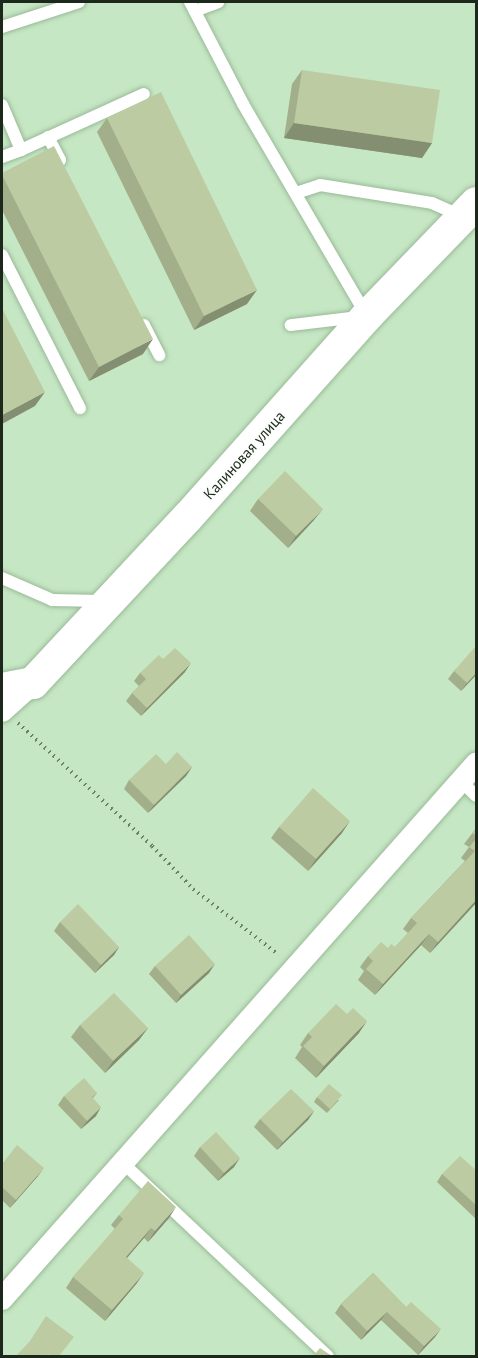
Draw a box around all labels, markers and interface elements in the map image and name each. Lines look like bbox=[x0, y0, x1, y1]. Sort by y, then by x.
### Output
street label: Калиновая улица bbox=[200, 407, 288, 503]

